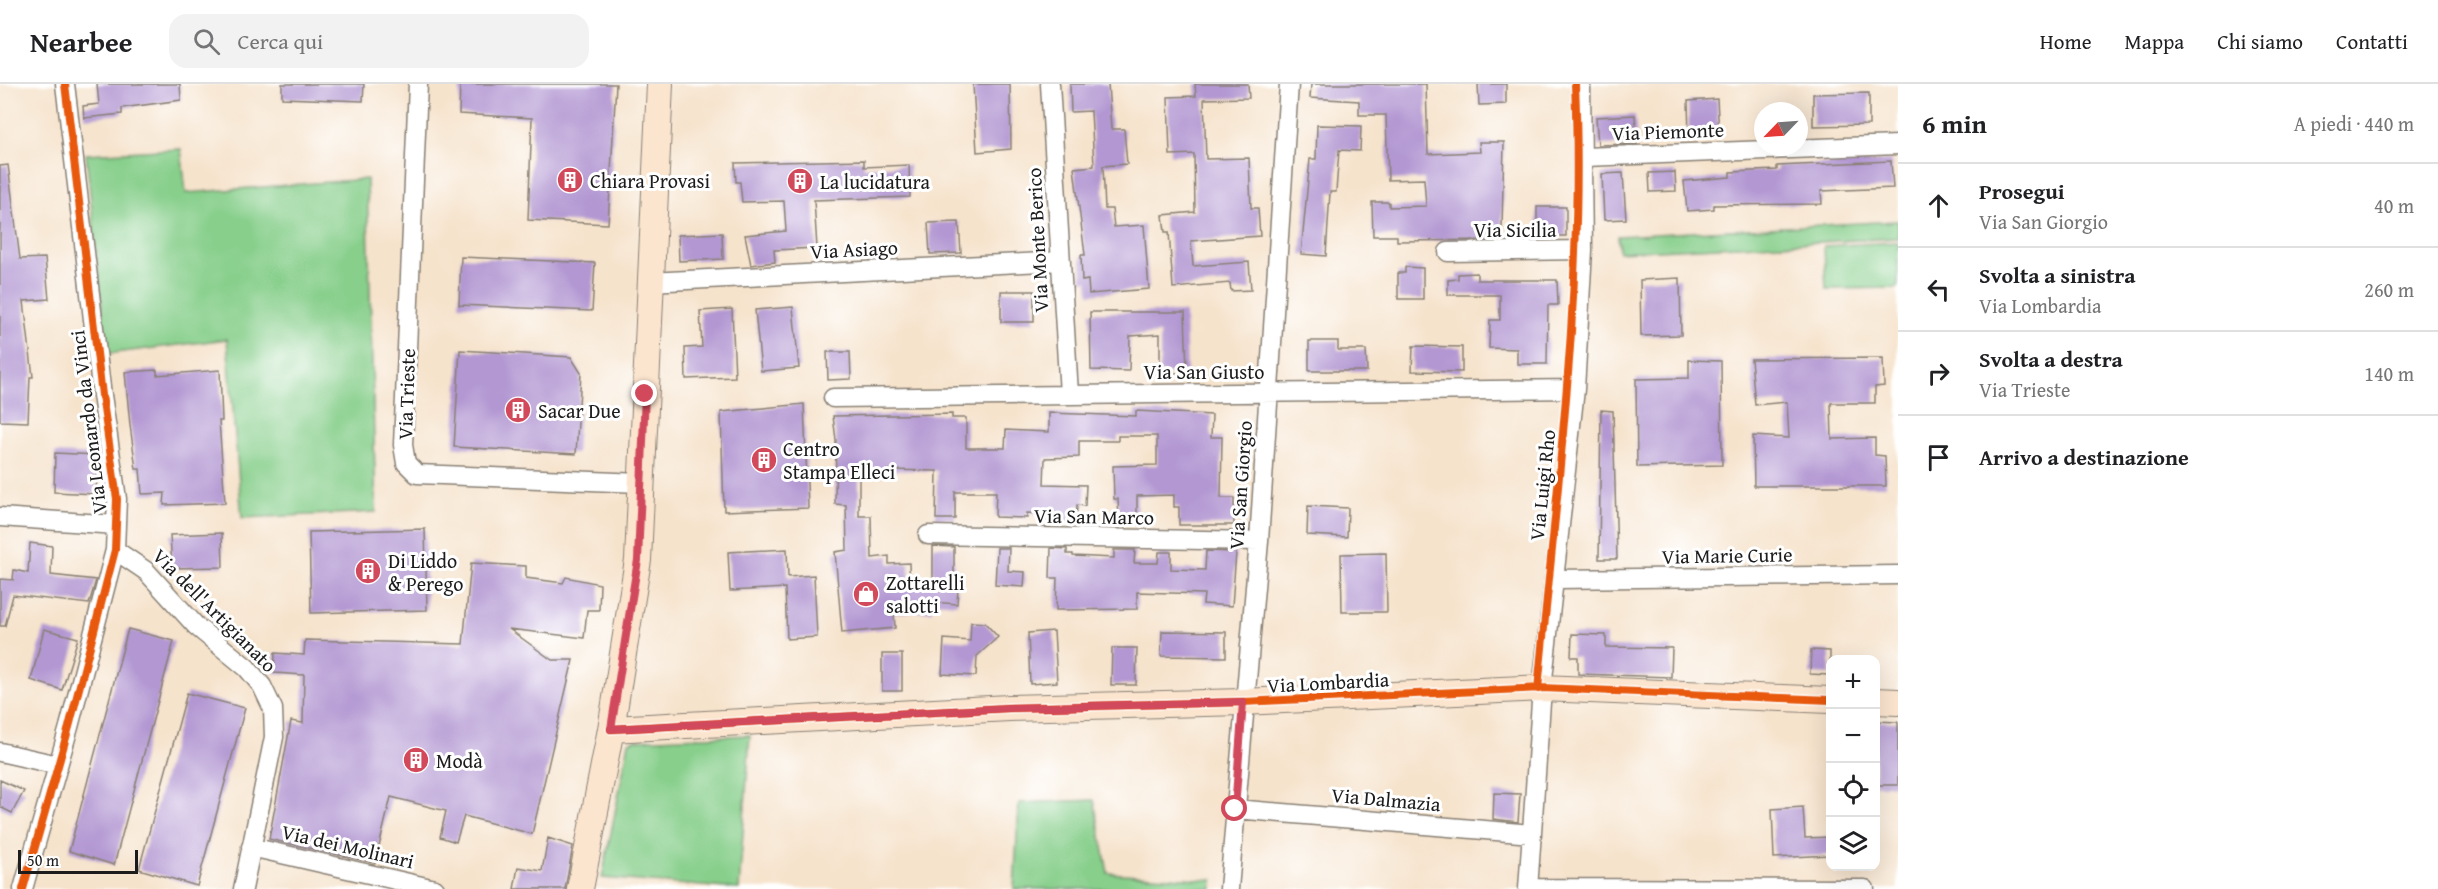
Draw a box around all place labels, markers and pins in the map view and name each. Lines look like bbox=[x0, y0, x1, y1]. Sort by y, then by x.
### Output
building icon: Chiara Provasi bbox=[555, 165, 585, 195]
place label: Chiara Provasi bbox=[590, 166, 711, 195]
building icon: La lucidatura bbox=[785, 166, 815, 196]
place label: La lucidatura bbox=[820, 167, 931, 196]
building icon: Sacar Due bbox=[503, 395, 533, 425]
place label: Sacar Due bbox=[538, 396, 621, 425]
place label: Centro Stampa Elleci bbox=[783, 434, 896, 486]
building icon: Centro Stampa Elleci bbox=[749, 445, 779, 475]
place label: Di Liddo & Perego bbox=[388, 546, 464, 598]
building icon: Di Liddo & Perego bbox=[353, 556, 383, 586]
place label: Zottarelli salotti bbox=[886, 568, 965, 620]
shop icon: Zottarelli salotti bbox=[851, 579, 881, 609]
building icon: Modà bbox=[401, 745, 431, 775]
place label: Modà bbox=[436, 746, 483, 775]

